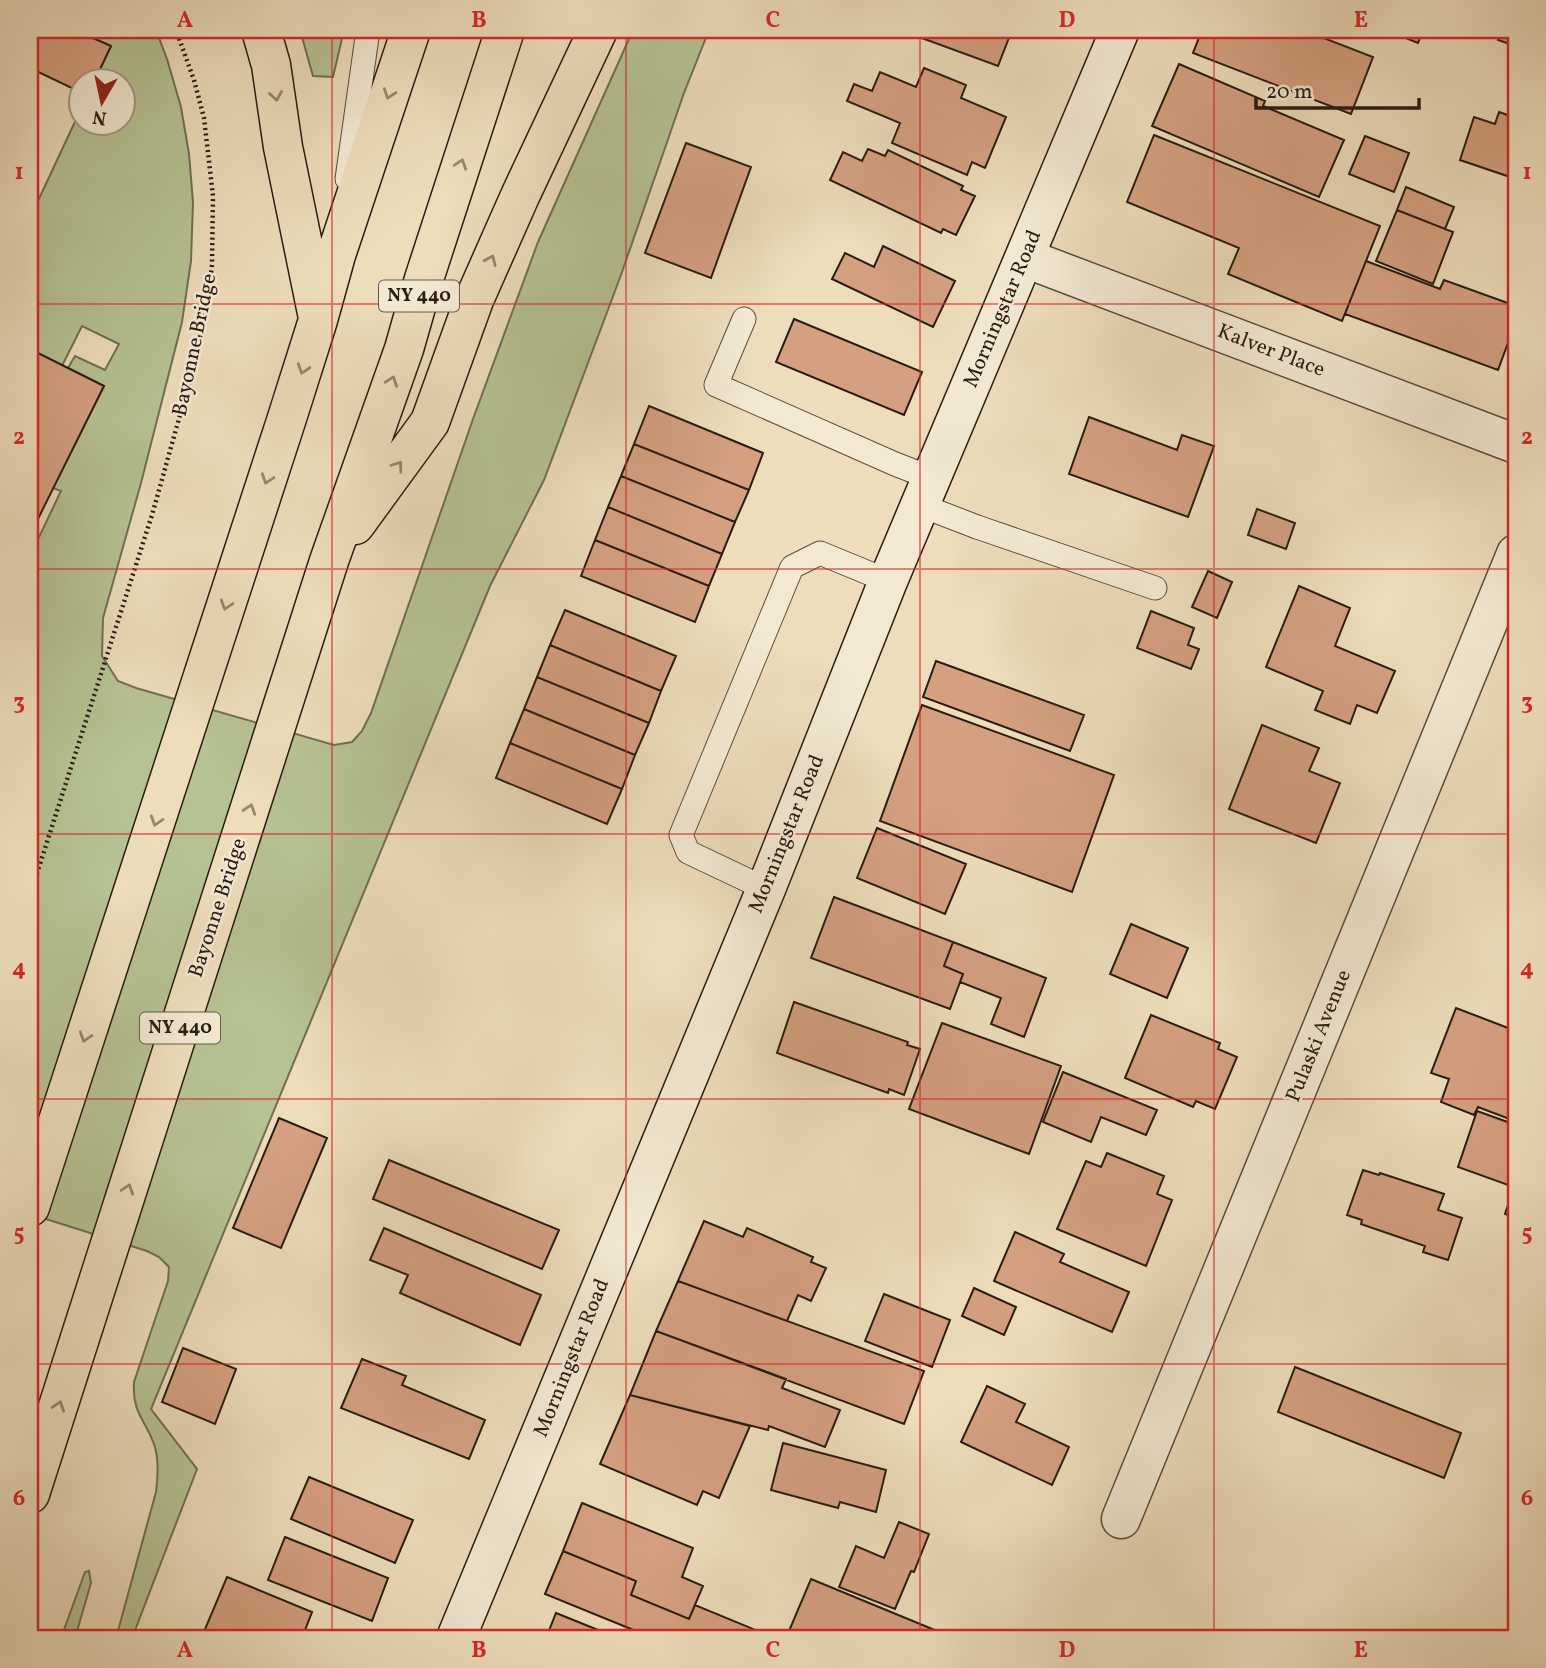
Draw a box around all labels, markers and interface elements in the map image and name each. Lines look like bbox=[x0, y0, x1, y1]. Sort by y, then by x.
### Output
text: A bbox=[177, 5, 193, 37]
text: B bbox=[471, 5, 487, 37]
text: C bbox=[766, 5, 780, 37]
text: D bbox=[1059, 5, 1076, 37]
text: E bbox=[1354, 5, 1368, 37]
north arrow bbox=[66, 66, 136, 136]
scale bar bbox=[1256, 66, 1418, 110]
text: 20 m bbox=[1266, 78, 1312, 107]
one-way arrow bbox=[383, 88, 397, 100]
one-way arrow bbox=[268, 90, 283, 102]
text: N bbox=[91, 103, 109, 131]
text: 1 bbox=[14, 157, 24, 189]
text: 1 bbox=[1522, 157, 1532, 189]
one-way arrow bbox=[453, 158, 467, 171]
street label: Morningstar Road bbox=[957, 226, 1049, 392]
one-way arrow bbox=[483, 255, 497, 267]
street label: Bayonne Bridge bbox=[166, 271, 224, 419]
road number: NY 440 bbox=[379, 280, 459, 312]
street label: Kalver Place bbox=[1213, 317, 1329, 385]
one-way arrow bbox=[296, 363, 311, 375]
one-way arrow bbox=[384, 375, 398, 387]
text: 2 bbox=[13, 422, 25, 454]
text: 2 bbox=[1521, 422, 1533, 454]
one-way arrow bbox=[390, 461, 402, 474]
one-way arrow bbox=[261, 472, 276, 484]
one-way arrow bbox=[220, 598, 235, 610]
text: 3 bbox=[13, 687, 25, 719]
text: 3 bbox=[1521, 687, 1533, 719]
street label: Morningstar Road bbox=[742, 750, 832, 918]
one-way arrow bbox=[242, 804, 256, 816]
one-way arrow bbox=[150, 814, 164, 827]
street label: Bayonne Bridge bbox=[182, 834, 254, 982]
text: 4 bbox=[12, 953, 26, 985]
text: 4 bbox=[1520, 953, 1534, 985]
street label: Pulaski Avenue bbox=[1279, 965, 1359, 1107]
road number: NY 440 bbox=[140, 1012, 220, 1044]
one-way arrow bbox=[79, 1031, 93, 1043]
one-way arrow bbox=[120, 1184, 134, 1196]
text: 5 bbox=[13, 1218, 25, 1250]
text: 5 bbox=[1521, 1218, 1533, 1250]
street label: Morningstar Road bbox=[527, 1274, 617, 1442]
one-way arrow bbox=[50, 1400, 65, 1412]
text: 6 bbox=[13, 1483, 25, 1515]
text: 6 bbox=[1521, 1483, 1533, 1515]
text: A bbox=[177, 1635, 193, 1667]
text: B bbox=[471, 1635, 487, 1667]
text: C bbox=[766, 1635, 780, 1667]
text: D bbox=[1059, 1635, 1076, 1667]
text: E bbox=[1354, 1635, 1368, 1667]

